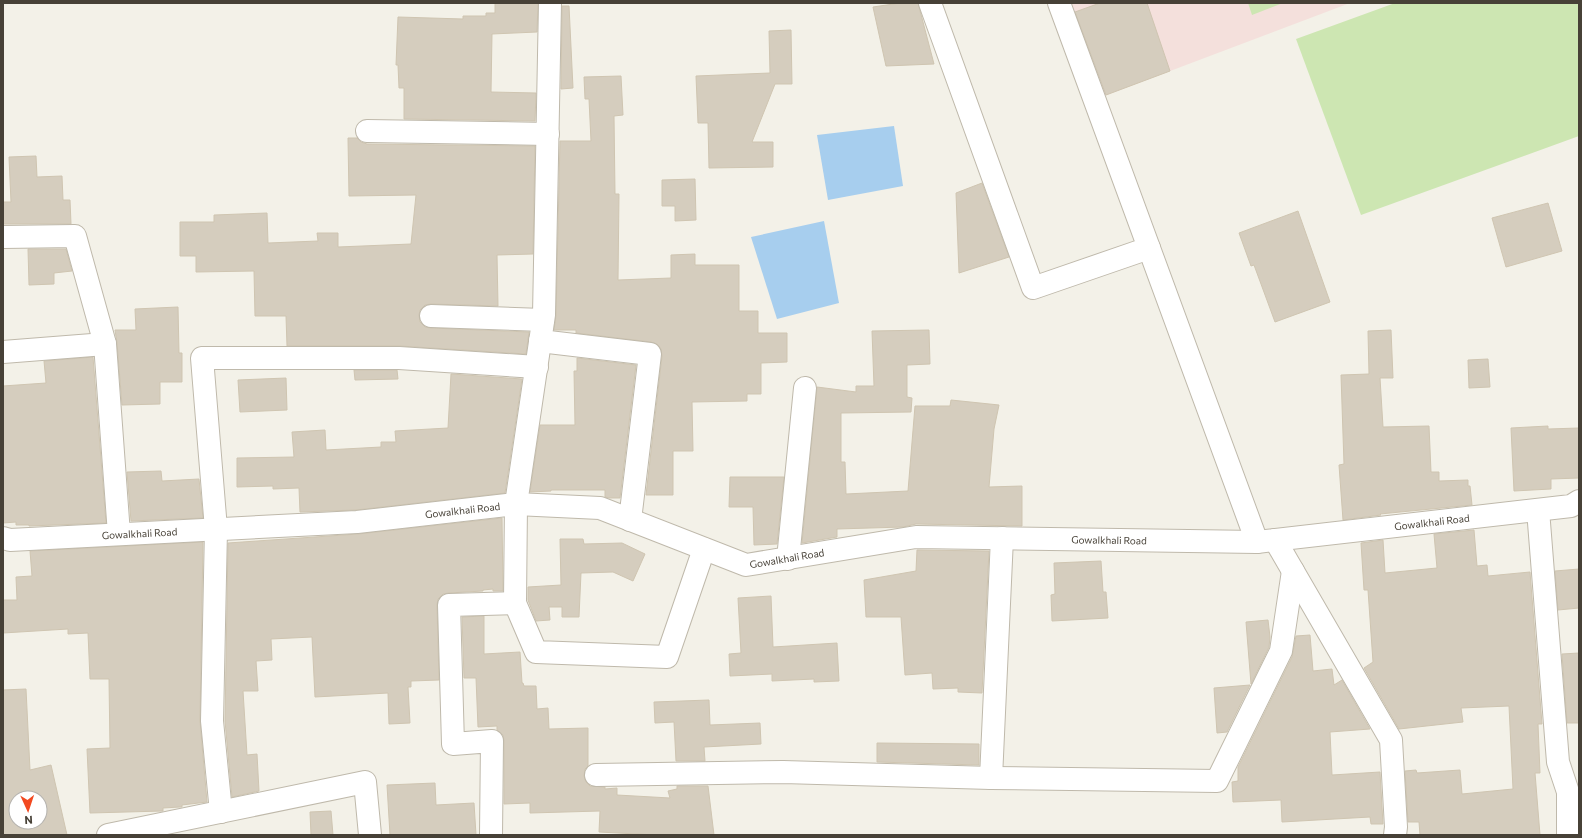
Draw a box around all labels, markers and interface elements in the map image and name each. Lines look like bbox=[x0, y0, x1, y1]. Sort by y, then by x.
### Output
street label: Gowalkhali Road bbox=[424, 500, 501, 520]
street label: Gowalkhali Road bbox=[1394, 512, 1470, 532]
street label: Gowalkhali Road bbox=[101, 525, 178, 541]
street label: Gowalkhali Road bbox=[1071, 533, 1147, 546]
street label: Gowalkhali Road bbox=[749, 546, 825, 570]
north arrow bbox=[8, 790, 48, 830]
text: N bbox=[24, 814, 33, 827]

